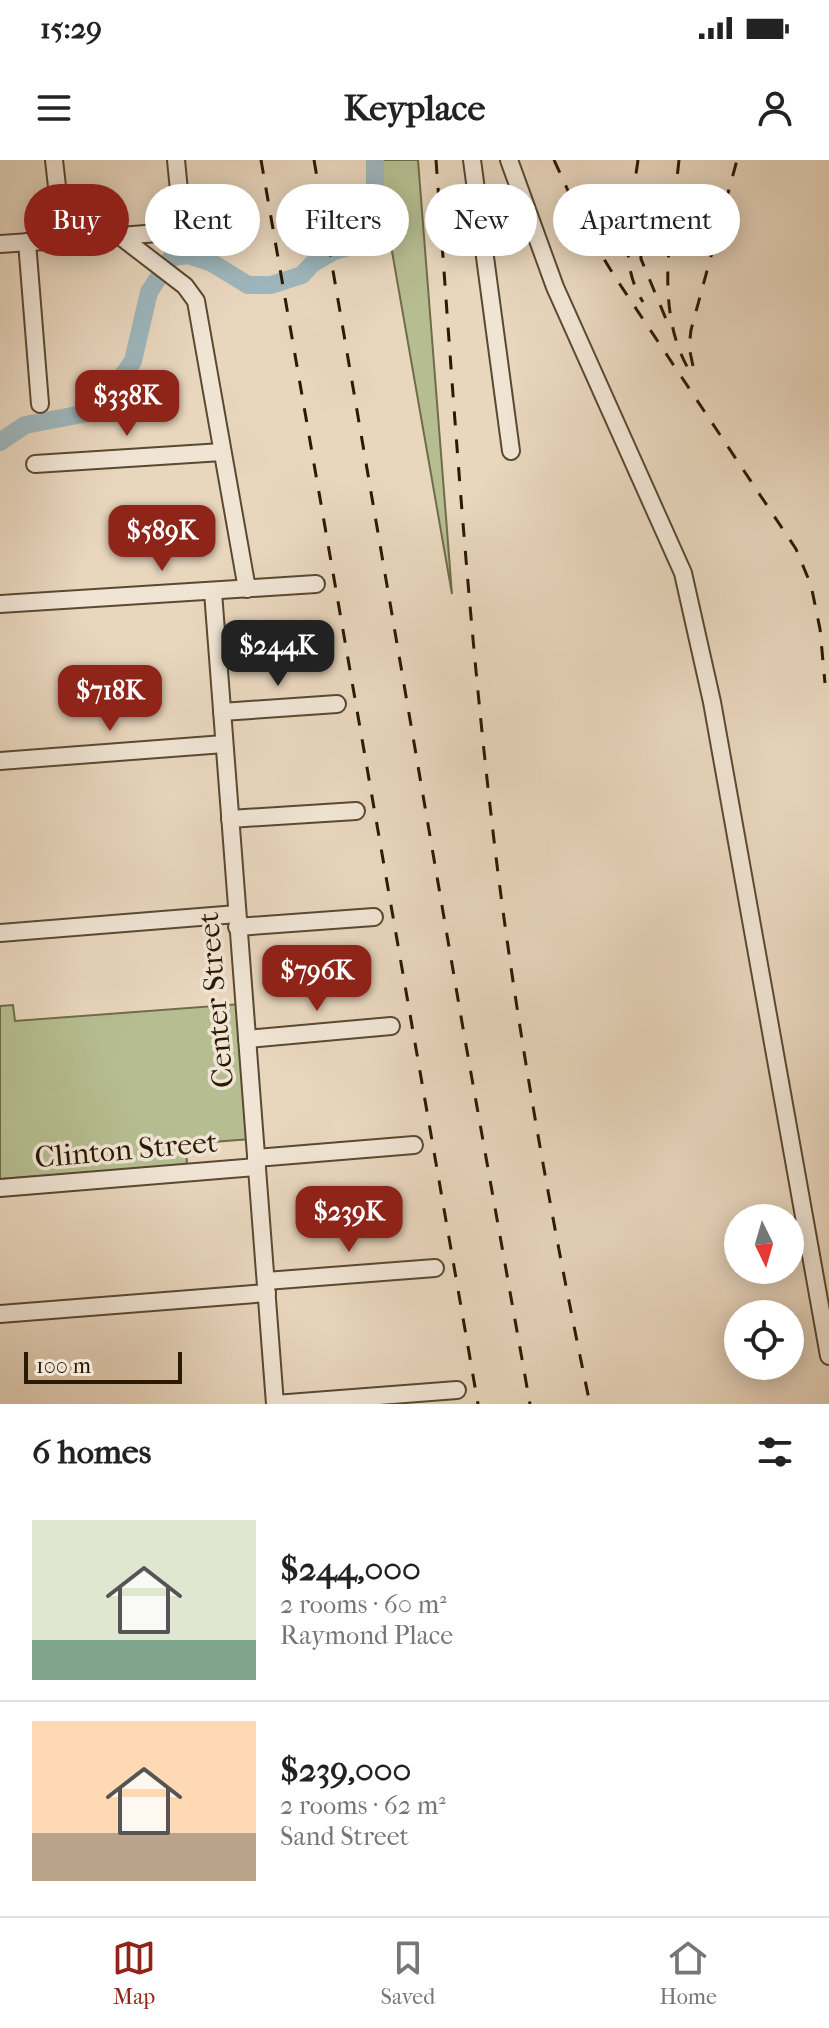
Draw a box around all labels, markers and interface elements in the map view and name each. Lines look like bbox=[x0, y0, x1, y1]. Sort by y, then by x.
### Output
text: 15:29 bbox=[40, 11, 102, 46]
icon: menu bbox=[32, 86, 76, 130]
icon: person bbox=[753, 86, 797, 130]
text: Keyplace bbox=[344, 87, 485, 129]
chip: Buy bbox=[24, 184, 129, 256]
chip: Rent bbox=[145, 184, 260, 256]
chip: Filters bbox=[276, 184, 409, 256]
chip: New bbox=[425, 184, 537, 256]
chip: Apartment bbox=[553, 184, 740, 256]
pin: $338K bbox=[71, 370, 183, 438]
text: $338K bbox=[93, 380, 161, 411]
pin: $589K bbox=[106, 505, 218, 573]
text: $589K bbox=[126, 515, 198, 546]
pin: $244K bbox=[222, 620, 334, 688]
text: $244K bbox=[239, 630, 317, 661]
pin: $718K bbox=[54, 665, 166, 733]
text: $718K bbox=[76, 675, 144, 706]
street label: Center Street bbox=[191, 910, 241, 1089]
pin: $796K bbox=[261, 945, 373, 1013]
text: $796K bbox=[280, 955, 354, 986]
street label: Clinton Street bbox=[33, 1125, 219, 1175]
pin: $239K bbox=[293, 1186, 405, 1254]
text: $239K bbox=[314, 1196, 384, 1227]
north arrow bbox=[724, 1204, 804, 1284]
map controls bbox=[724, 1204, 804, 1380]
button: locate bbox=[724, 1300, 804, 1380]
scale bar bbox=[24, 1348, 182, 1384]
text: 100 m bbox=[36, 1353, 91, 1379]
icon: filters bbox=[753, 1430, 797, 1474]
text: 6 homes bbox=[32, 1432, 151, 1472]
text: $244,000 bbox=[280, 1549, 421, 1589]
icon: home bbox=[96, 1552, 192, 1648]
text: 2 rooms · 60 m² bbox=[280, 1589, 447, 1620]
text: Raymond Place bbox=[280, 1620, 453, 1651]
text: $239,000 bbox=[280, 1750, 411, 1790]
icon: home bbox=[96, 1753, 192, 1849]
text: 2 rooms · 62 m² bbox=[280, 1790, 446, 1821]
text: Sand Street bbox=[280, 1821, 409, 1852]
tab: Map bbox=[112, 1936, 156, 2010]
tab: Saved bbox=[381, 1936, 435, 2010]
tab: Home bbox=[660, 1936, 717, 2010]

